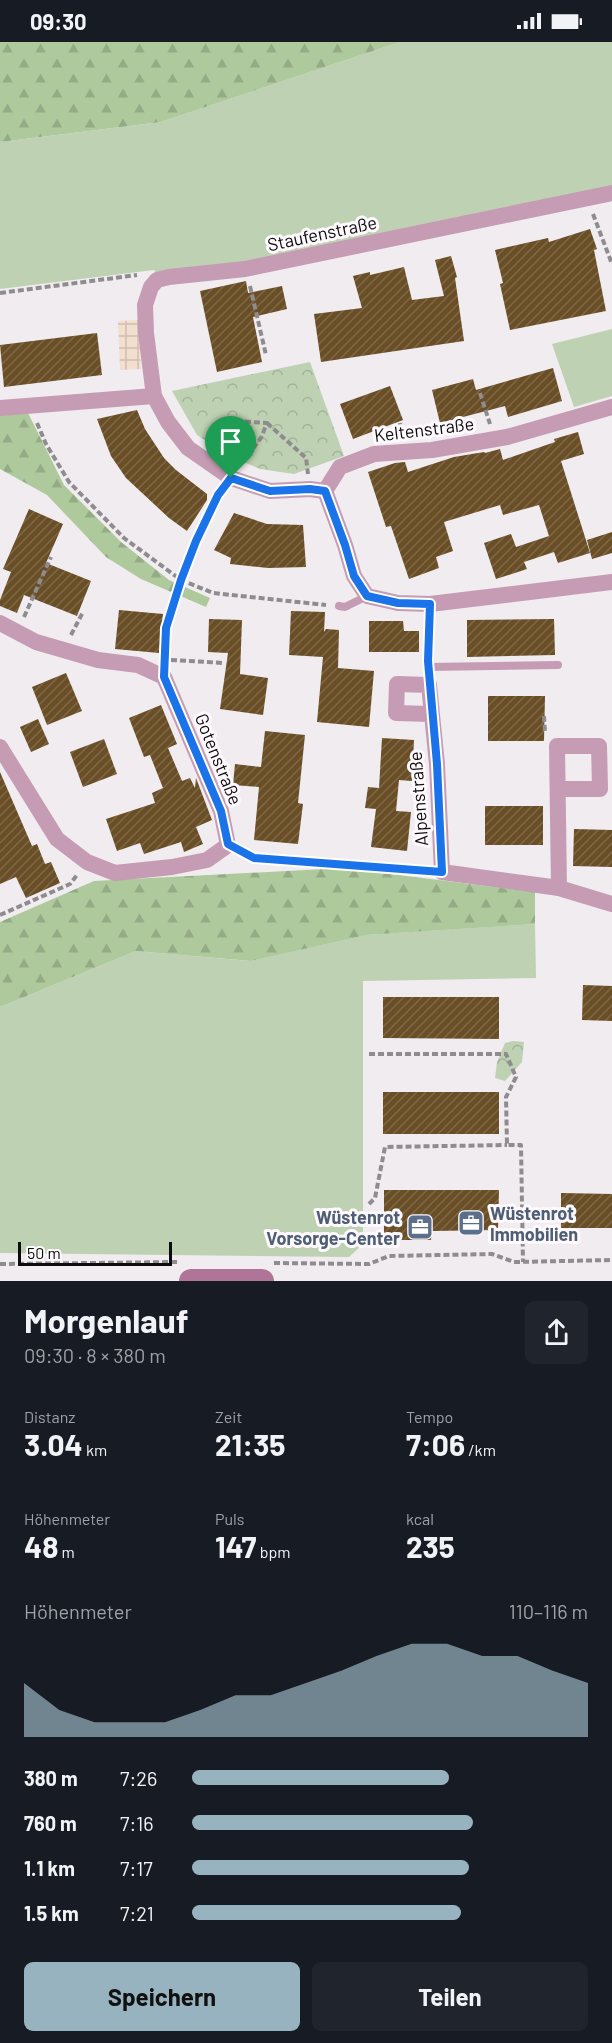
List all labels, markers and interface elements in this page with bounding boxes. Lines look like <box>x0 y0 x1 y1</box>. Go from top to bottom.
text: 09:30 <box>30 8 87 34</box>
street label: Staufenstraße <box>265 211 379 255</box>
street label: Keltenstraße <box>373 412 475 446</box>
pin <box>205 416 256 478</box>
icon: arrive <box>214 425 247 458</box>
street label: Gotenstraße <box>191 710 247 808</box>
street label: Alpenstraße <box>404 751 432 847</box>
place label: Wüstenrot Immobilien <box>490 1202 578 1245</box>
place label: Wüstenrot Vorsorge-Center <box>266 1206 400 1249</box>
office icon: Wüstenrot Immobilien <box>456 1208 486 1238</box>
office icon: Wüstenrot Vorsorge-Center <box>405 1212 435 1242</box>
scale bar <box>18 1239 172 1266</box>
text: 50 m <box>27 1243 61 1262</box>
text: Morgenlauf <box>24 1300 189 1340</box>
button: share <box>525 1301 588 1364</box>
text: 09:30 · 8 × 380 m <box>24 1343 166 1367</box>
text: Distanz <box>24 1407 75 1426</box>
text: Zeit <box>215 1407 242 1426</box>
text: Tempo <box>406 1407 453 1426</box>
text: 3.04 <box>24 1426 83 1462</box>
text: 21:35 <box>215 1426 286 1462</box>
text: 7:06 <box>406 1426 465 1462</box>
text: km <box>83 1440 107 1459</box>
text: /km <box>465 1440 496 1459</box>
text: Höhenmeter <box>24 1509 110 1528</box>
text: Puls <box>215 1509 244 1528</box>
text: kcal <box>406 1509 434 1528</box>
text: 48 <box>24 1528 58 1564</box>
text: 147 <box>215 1528 257 1564</box>
text: 235 <box>406 1528 455 1564</box>
text: m <box>58 1542 75 1561</box>
text: bpm <box>257 1542 291 1561</box>
text: Höhenmeter <box>24 1599 132 1623</box>
text: 110–116 m <box>509 1599 588 1623</box>
text: 380 m <box>24 1766 78 1790</box>
text: 7:26 <box>120 1766 157 1790</box>
text: 760 m <box>24 1811 77 1835</box>
text: 7:16 <box>120 1811 154 1835</box>
text: 1.1 km <box>24 1856 75 1880</box>
text: 7:17 <box>120 1856 153 1880</box>
text: 1.5 km <box>24 1901 79 1925</box>
text: 7:21 <box>120 1901 154 1925</box>
button: Speichern <box>24 1962 300 2031</box>
button: Teilen <box>312 1962 588 2031</box>

